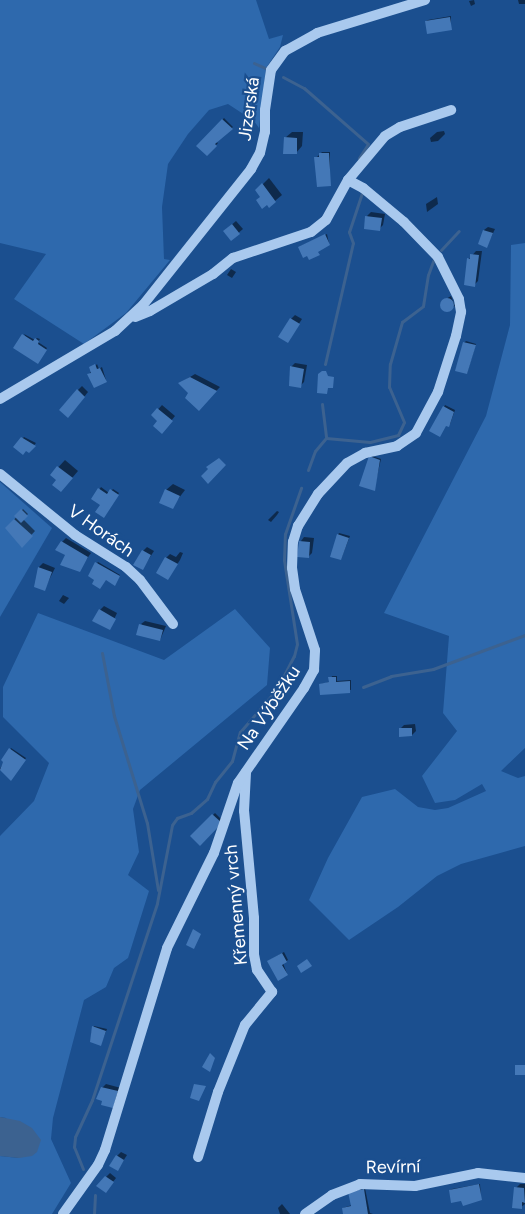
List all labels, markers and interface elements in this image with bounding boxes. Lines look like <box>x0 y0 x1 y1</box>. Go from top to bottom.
street label: Jizerská <box>234 76 264 142</box>
street label: V Horách <box>64 500 138 562</box>
street label: Na Výběžku <box>233 662 305 754</box>
street label: Křemenný vrch <box>220 844 252 966</box>
street label: Revírní <box>365 1156 421 1178</box>

